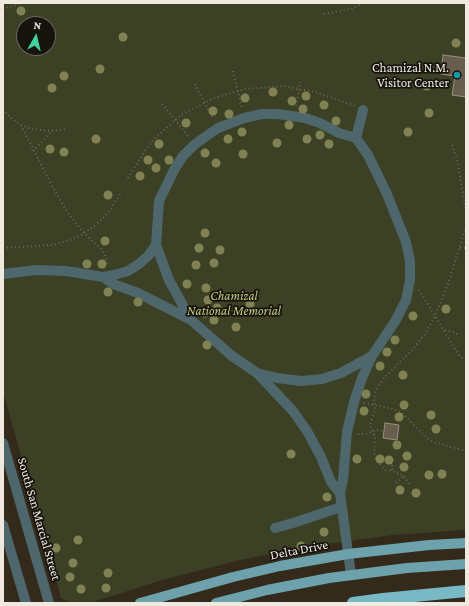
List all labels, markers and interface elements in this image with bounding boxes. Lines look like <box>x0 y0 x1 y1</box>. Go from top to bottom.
north arrow <box>16 16 56 56</box>
text: N <box>33 19 42 32</box>
place label: Chamizal N.M. Visitor Center <box>372 60 449 91</box>
marker: Chamizal N.M. Visitor Center <box>452 70 462 80</box>
park label: Chamizal National Memorial <box>187 288 281 319</box>
street label: South San Marcial Street <box>14 456 64 582</box>
street label: Delta Drive <box>269 537 329 563</box>

